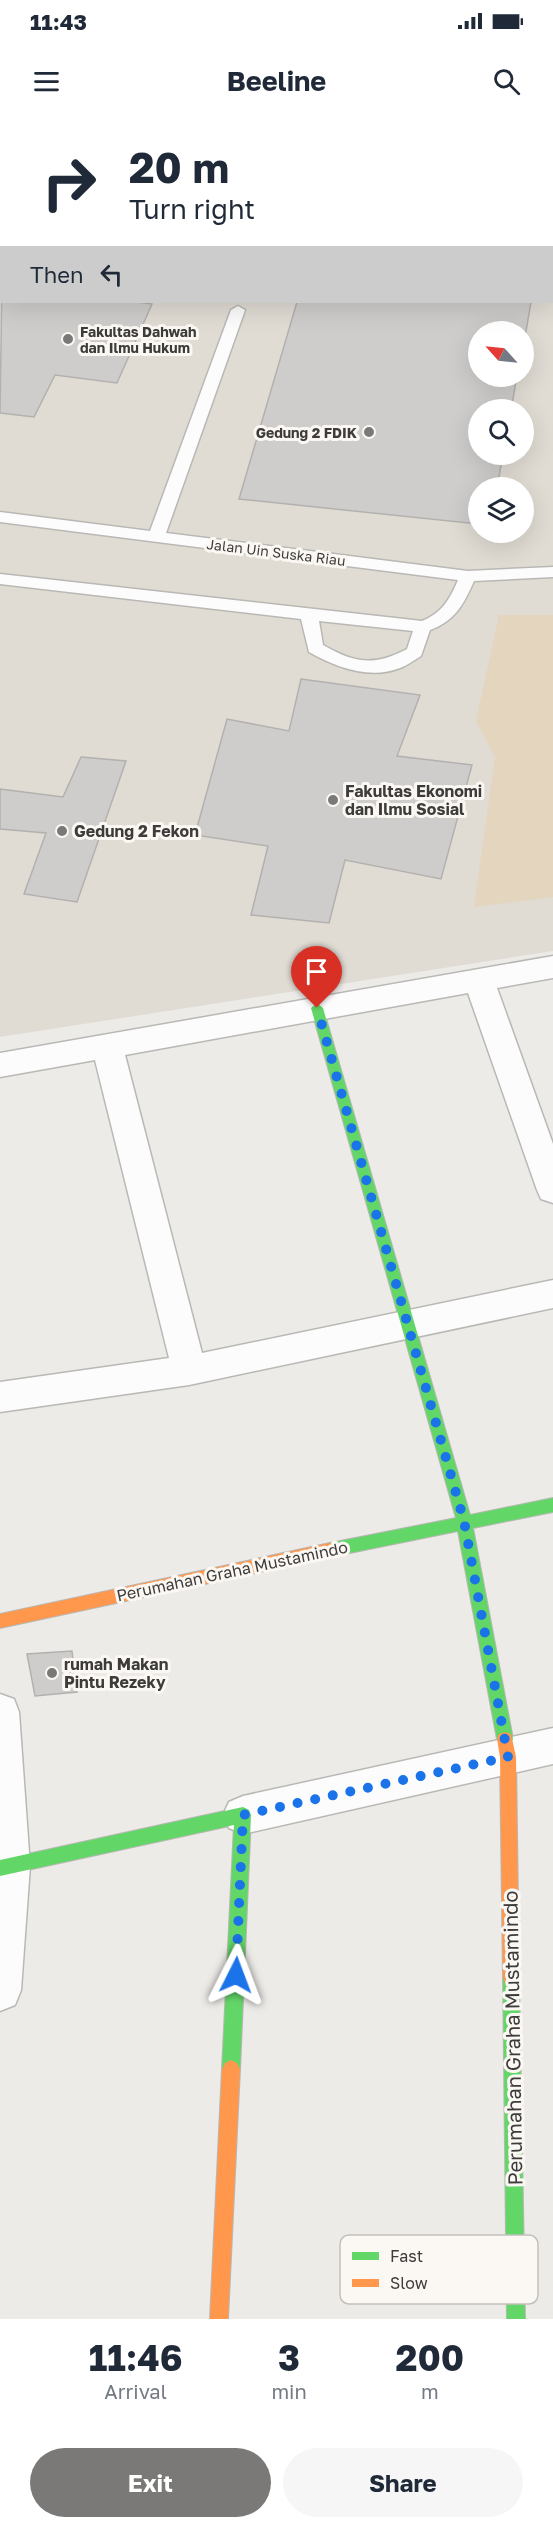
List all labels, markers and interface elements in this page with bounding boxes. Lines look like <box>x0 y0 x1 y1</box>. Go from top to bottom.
text: 11:43 <box>30 8 87 35</box>
icon: menu <box>30 65 63 98</box>
text: Beeline <box>227 65 326 97</box>
icon: search <box>490 65 523 98</box>
text: 20 m <box>129 142 229 192</box>
icon: right <box>30 144 108 222</box>
text: Turn right <box>129 193 255 225</box>
icon: left <box>95 258 128 291</box>
text: Then <box>30 261 83 288</box>
north arrow <box>468 321 534 387</box>
map controls <box>468 321 534 543</box>
place label: Fakultas Dahwah dan Ilmu Hukum <box>80 323 196 356</box>
marker: Fakultas Dahwah dan Ilmu Hukum <box>61 332 75 346</box>
button: search <box>468 399 534 465</box>
place label: Gedung 2 FDIK <box>256 424 357 441</box>
marker: Gedung 2 FDIK <box>362 425 376 439</box>
button: layers <box>468 477 534 543</box>
street label: Jalan Uin Suska Riau <box>206 535 346 569</box>
place label: Fakultas Ekonomi dan Ilmu Sosial <box>345 781 482 819</box>
marker: Fakultas Ekonomi dan Ilmu Sosial <box>326 793 340 807</box>
place label: Gedung 2 Fekon <box>74 821 199 841</box>
marker: Gedung 2 Fekon <box>55 824 69 838</box>
pin <box>291 946 342 1008</box>
icon: arrive <box>300 955 333 988</box>
street label: Perumahan Graha Mustamindo <box>115 1537 349 1605</box>
place label: rumah Makan Pintu Rezeky <box>64 1654 168 1692</box>
marker: rumah Makan Pintu Rezeky <box>45 1666 59 1680</box>
street label: Perumahan Graha Mustamindo <box>497 1890 527 2186</box>
position arrow <box>204 1943 268 2007</box>
legend <box>340 2235 538 2304</box>
text: Fast <box>390 2246 423 2266</box>
text: Slow <box>390 2273 428 2293</box>
text: 11:46 <box>89 2336 183 2379</box>
text: 3 <box>278 2336 300 2379</box>
text: 200 <box>396 2336 464 2379</box>
text: Arrival <box>104 2379 167 2403</box>
text: min <box>271 2379 307 2403</box>
text: m <box>421 2379 439 2403</box>
button: Exit <box>30 2448 271 2517</box>
button: Share <box>283 2448 523 2517</box>

